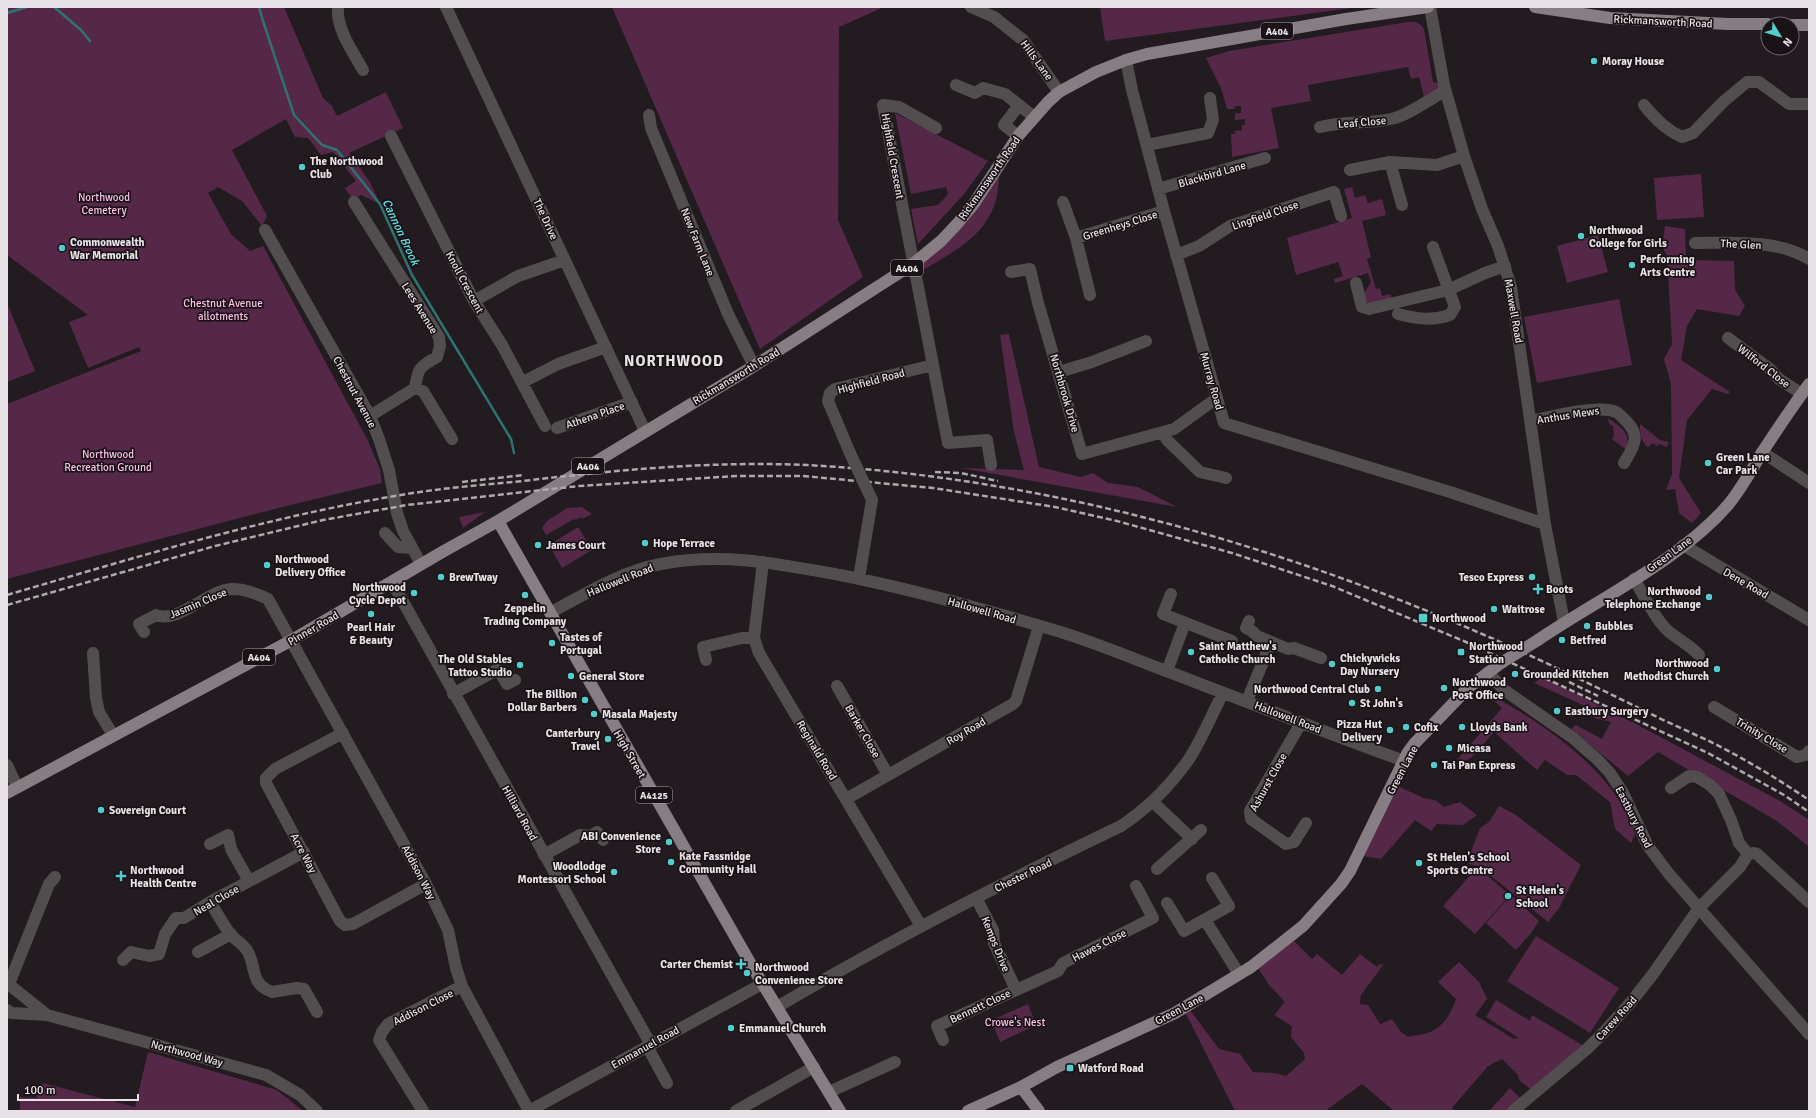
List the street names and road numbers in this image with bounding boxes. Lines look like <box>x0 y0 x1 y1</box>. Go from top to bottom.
street label: Rickmansworth Road <box>1613 12 1713 31</box>
road number: A404 <box>1261 23 1293 39</box>
street label: Hills Lane <box>1018 38 1056 83</box>
street label: Highfield Crescent <box>879 112 906 200</box>
street label: Leaf Close <box>1337 114 1387 131</box>
street label: Rickmansworth Road <box>956 134 1023 223</box>
street label: Blackbird Lane <box>1177 159 1247 190</box>
street label: The Drive <box>530 197 561 242</box>
street label: Lingfield Close <box>1230 198 1300 233</box>
street label: New Farm Lane <box>678 206 717 278</box>
street label: Greenheys Close <box>1081 208 1159 243</box>
street label: The Glen <box>1720 237 1762 252</box>
street label: Knoll Crescent <box>443 249 486 316</box>
road number: A404 <box>891 260 923 276</box>
street label: Maxwell Road <box>1501 278 1526 344</box>
street label: Lees Avenue <box>399 280 440 336</box>
street label: Wilford Close <box>1735 342 1792 391</box>
street label: Rickmansworth Road <box>690 345 782 408</box>
street label: Murray Road <box>1197 351 1226 412</box>
street label: Northbrook Drive <box>1047 352 1082 434</box>
street label: Chestnut Avenue <box>330 354 379 430</box>
street label: Highfield Road <box>836 366 906 397</box>
street label: Athena Place <box>564 399 626 432</box>
street label: Anthus Mews <box>1536 404 1600 427</box>
road number: A404 <box>572 458 604 474</box>
street label: Green Lane <box>1644 534 1695 575</box>
street label: Hallowell Road <box>585 561 655 600</box>
street label: Dene Road <box>1721 565 1771 602</box>
street label: Jasmin Close <box>168 586 229 621</box>
street label: Hallowell Road <box>946 595 1018 626</box>
street label: Pinner Road <box>285 609 341 648</box>
road number: A404 <box>243 649 275 665</box>
street label: Hallowell Road <box>1253 699 1323 736</box>
street label: Barker Close <box>842 702 883 760</box>
street label: Roy Road <box>944 715 988 748</box>
street label: Trinity Close <box>1733 715 1790 756</box>
street label: Reginald Road <box>794 718 840 783</box>
street label: High Street <box>611 728 649 781</box>
street label: Green Lane <box>1384 744 1421 797</box>
street label: Ashurst Close <box>1247 751 1290 814</box>
street label: Hilliard Road <box>499 783 540 843</box>
street label: Eastbury Road <box>1612 784 1655 850</box>
road number: A4125 <box>636 787 672 803</box>
street label: Acre Way <box>288 831 320 876</box>
street label: Addison Way <box>399 843 439 902</box>
street label: Chester Road <box>992 856 1054 895</box>
street label: Neal Close <box>191 882 241 919</box>
street label: Kemps Drive <box>979 915 1012 974</box>
street label: Hawes Close <box>1070 926 1129 965</box>
street label: Addison Close <box>391 987 456 1028</box>
street label: Bennett Close <box>948 987 1013 1026</box>
street label: Green Lane <box>1153 991 1206 1028</box>
street label: Carew Road <box>1593 993 1640 1043</box>
street label: Emmanuel Road <box>609 1023 682 1072</box>
street label: Northwood Way <box>149 1038 225 1070</box>

